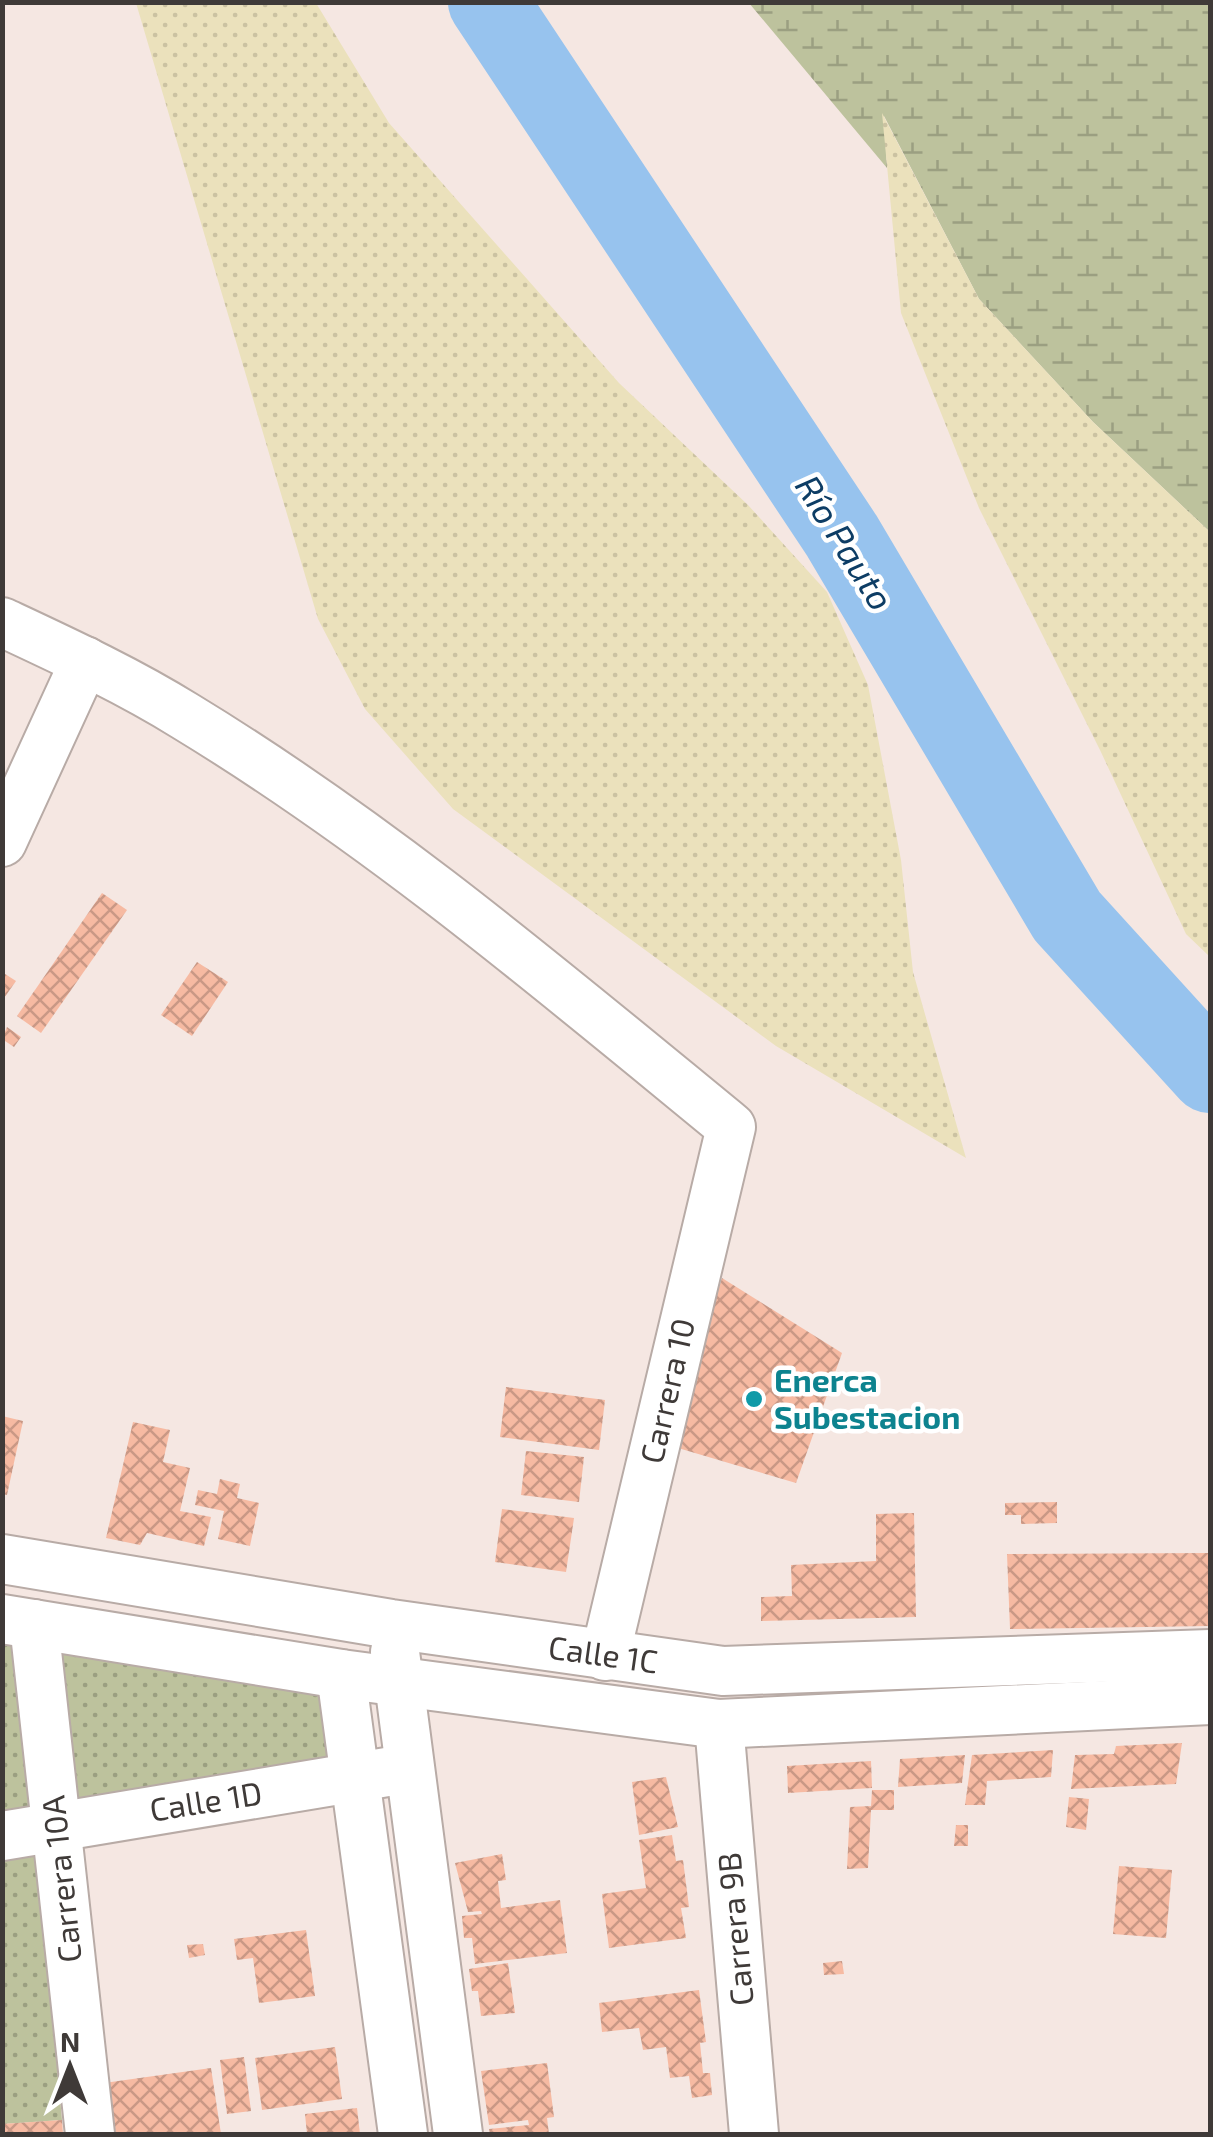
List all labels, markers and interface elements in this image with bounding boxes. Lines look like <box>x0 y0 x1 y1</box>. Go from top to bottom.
water label: Río Pauto <box>788 467 904 617</box>
street label: Carrera 10 <box>631 1314 701 1467</box>
place label: Enerca Subestacion <box>774 1360 960 1435</box>
marker: Enerca Subestacion <box>743 1388 765 1410</box>
street label: Calle 1C <box>546 1627 660 1679</box>
street label: Calle 1D <box>147 1772 265 1828</box>
street label: Carrera 10A <box>32 1794 88 1965</box>
street label: Carrera 9B <box>708 1851 760 2007</box>
north arrow <box>20 2017 120 2117</box>
text: N <box>60 2024 80 2058</box>

